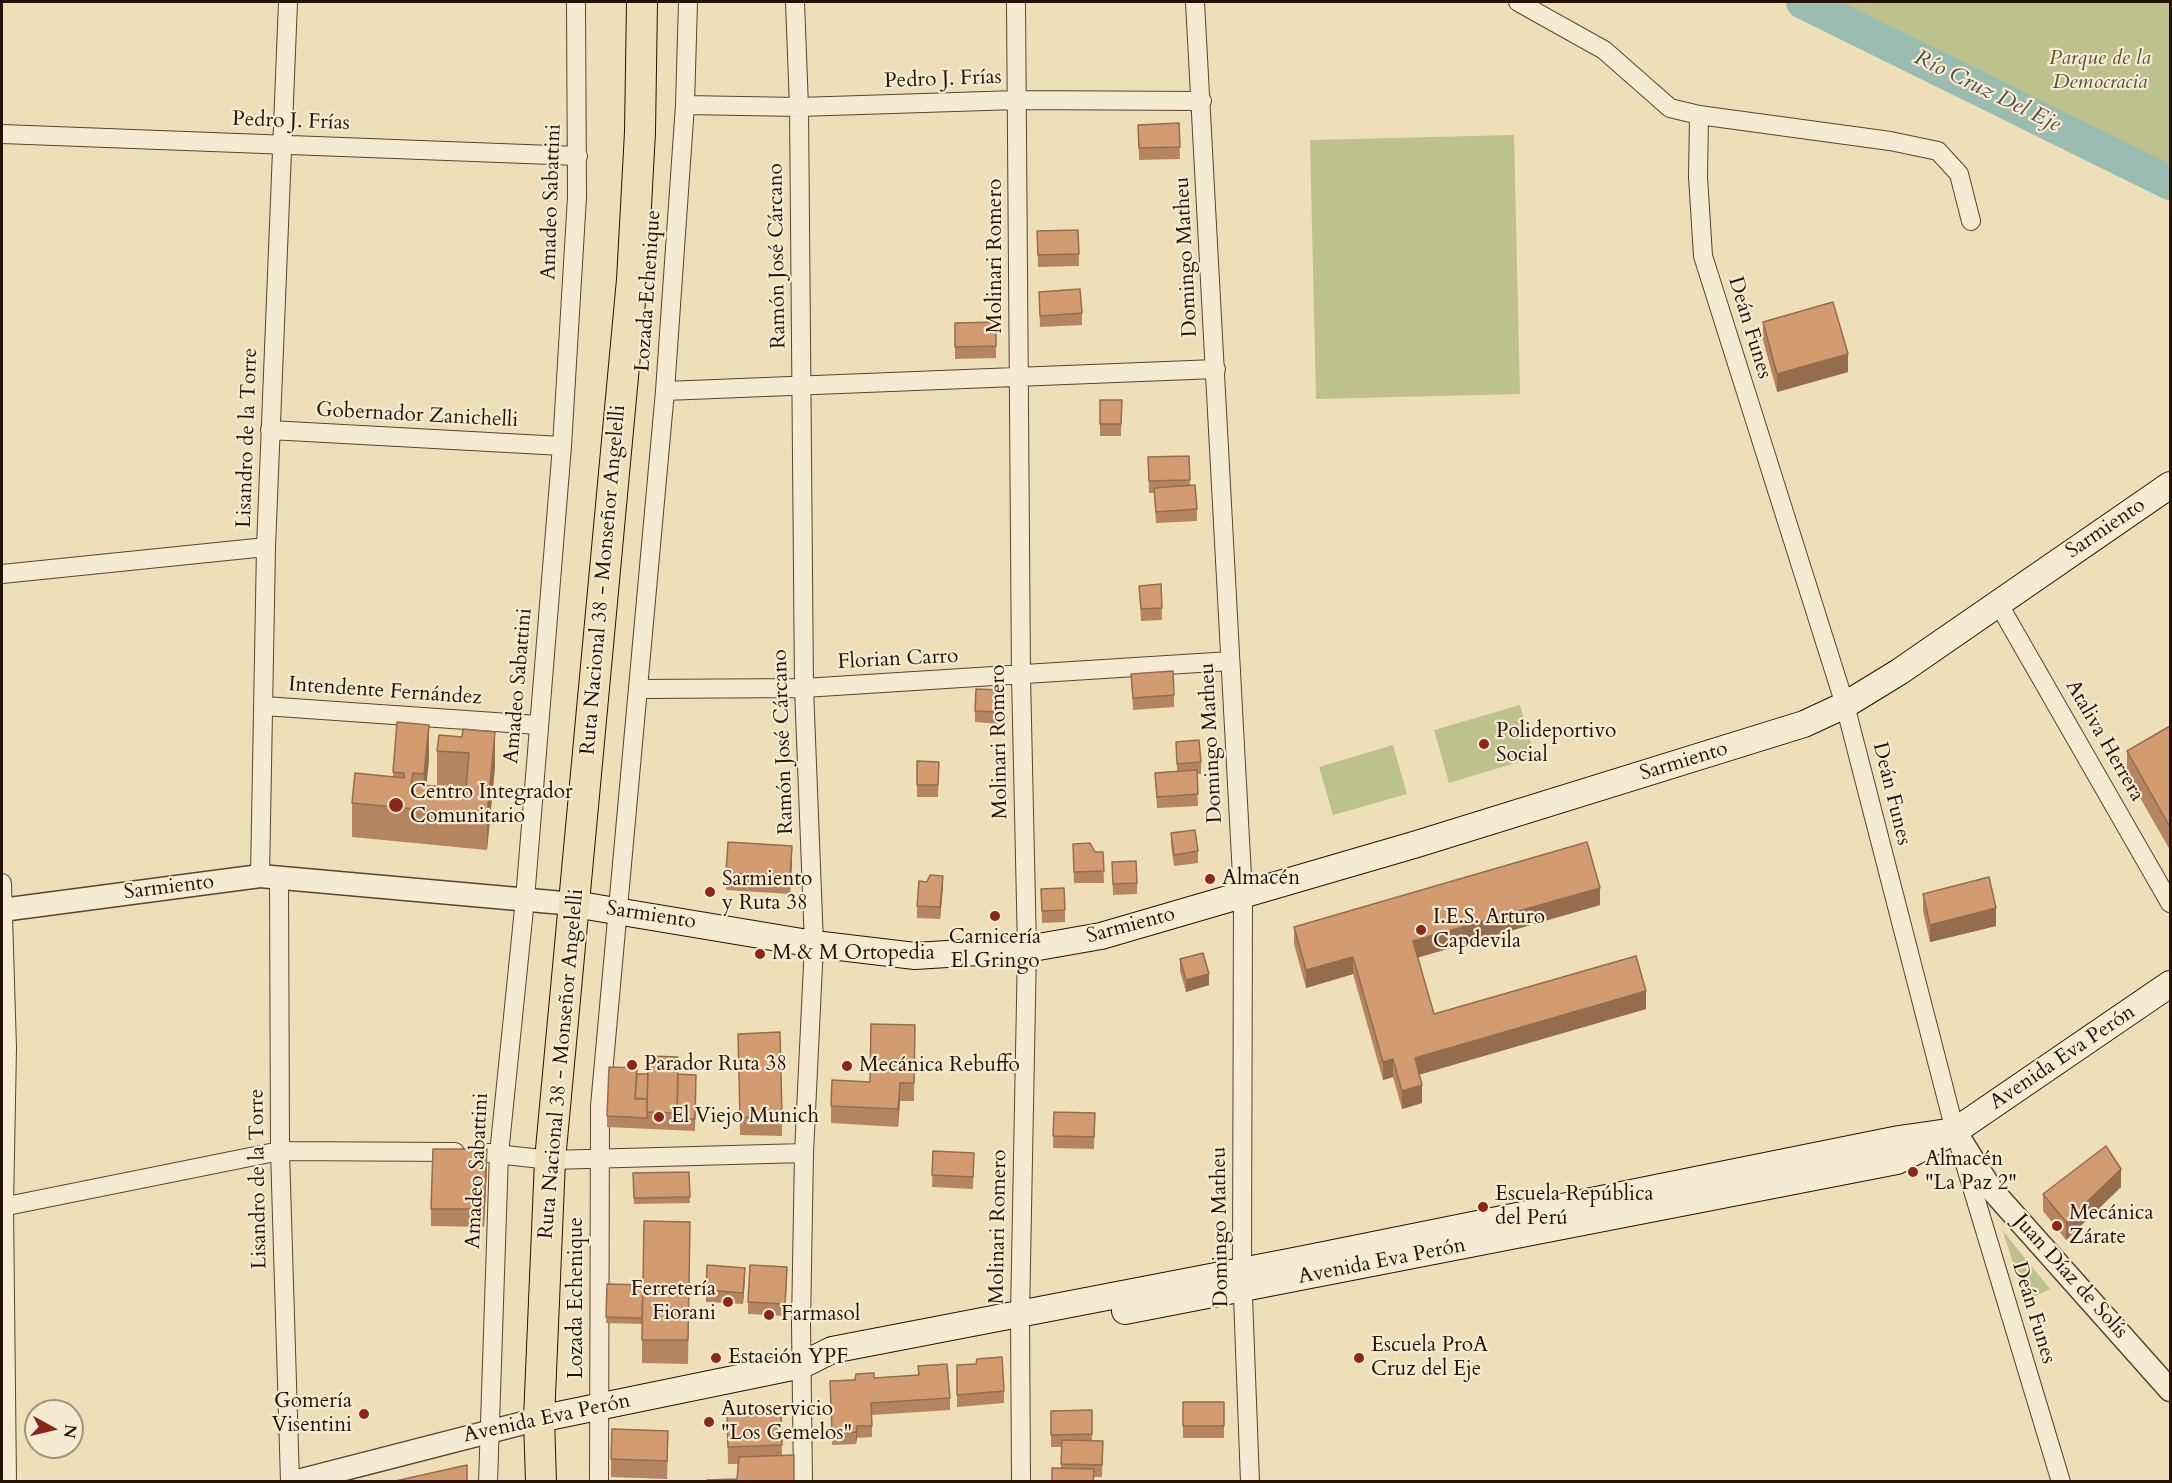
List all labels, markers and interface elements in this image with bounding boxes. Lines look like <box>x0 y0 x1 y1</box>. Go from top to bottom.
water label: Río Cruz Del Eje <box>1910 45 2064 139</box>
park label: Parque de la Democracia <box>2049 46 2151 96</box>
street label: Pedro J. Frías <box>884 65 1002 95</box>
street label: Pedro J. Frías <box>232 107 350 137</box>
street label: Amadeo Sabattini <box>537 123 567 281</box>
street label: Ramón José Cárcano <box>764 163 792 349</box>
street label: Domingo Matheu <box>1170 176 1204 338</box>
street label: Molinari Romero <box>983 179 1009 333</box>
street label: Lozada Echenique <box>631 209 667 373</box>
street label: Deán Funes <box>1722 274 1776 382</box>
street label: Lisandro de la Torre <box>232 347 264 529</box>
street label: Gobernador Zanichelli <box>315 398 519 434</box>
street label: Ruta Nacional 38 - Monseñor Angelelli <box>576 404 632 756</box>
street label: Sarmiento <box>2061 493 2151 565</box>
street label: Amadeo Sabattini <box>500 607 538 765</box>
street label: Florian Carro <box>837 644 959 676</box>
street label: Ramón José Cárcano <box>768 649 800 835</box>
street label: Domingo Matheu <box>1195 662 1229 824</box>
street label: Molinari Romero <box>986 664 1014 820</box>
street label: Intendente Fernández <box>287 673 483 711</box>
street label: Ataliva Herrera <box>2059 676 2149 806</box>
place label: Polideportivo Social <box>1496 719 1616 769</box>
marker: Polideportivo Social <box>1477 737 1491 751</box>
street label: Sarmiento <box>1637 737 1731 787</box>
street label: Deán Funes <box>1866 740 1916 848</box>
place label: Centro Integrador Comunitario <box>410 780 573 830</box>
marker: Centro Integrador Comunitario <box>387 796 405 814</box>
place label: Almacén <box>1222 866 1300 892</box>
place label: Sarmiento y Ruta 38 <box>722 867 812 917</box>
street label: Sarmiento <box>123 870 215 906</box>
marker: Almacén <box>1203 872 1217 886</box>
marker: Sarmiento y Ruta 38 <box>703 885 717 899</box>
street label: Ruta Nacional 38 - Monseñor Angelelli <box>534 888 590 1240</box>
street label: Sarmiento <box>604 896 698 936</box>
street label: Sarmiento <box>1084 902 1178 950</box>
place label: I.E.S. Arturo Capdevila <box>1433 905 1545 955</box>
marker: Carnicería El Gringo <box>988 909 1002 923</box>
marker: I.E.S. Arturo Capdevila <box>1414 923 1428 937</box>
place label: Carnicería El Gringo <box>949 925 1041 975</box>
place label: M & M Ortopedia <box>772 941 935 967</box>
marker: M & M Ortopedia <box>753 947 767 961</box>
street label: Avenida Eva Perón <box>1985 1000 2141 1116</box>
place label: Parador Ruta 38 <box>644 1052 787 1078</box>
place label: Mecánica Rebuffo <box>859 1053 1020 1079</box>
marker: Parador Ruta 38 <box>625 1058 639 1072</box>
marker: Mecánica Rebuffo <box>840 1059 854 1073</box>
street label: Lisandro de la Torre <box>245 1089 273 1269</box>
street label: Amadeo Sabattini <box>461 1092 495 1250</box>
place label: El Viejo Munich <box>671 1104 819 1130</box>
marker: El Viejo Munich <box>652 1110 666 1124</box>
street label: Domingo Matheu <box>1207 1146 1235 1308</box>
place label: Almacén "La Paz 2" <box>1925 1147 2017 1197</box>
street label: Molinari Romero <box>985 1149 1013 1305</box>
marker: Almacén "La Paz 2" <box>1906 1165 1920 1179</box>
place label: Escuela República del Perú <box>1495 1182 1654 1232</box>
marker: Escuela República del Perú <box>1476 1200 1490 1214</box>
place label: Mecánica Zárate <box>2069 1201 2153 1251</box>
street label: Juan Díaz de Solís <box>2007 1210 2133 1344</box>
street label: Lozada Echenique <box>564 1217 590 1379</box>
marker: Mecánica Zárate <box>2050 1219 2064 1233</box>
street label: Avenida Eva Perón <box>1296 1233 1468 1291</box>
street label: Deán Funes <box>2006 1259 2060 1367</box>
place label: Ferretería Fiorani <box>631 1277 716 1327</box>
marker: Ferretería Fiorani <box>721 1295 735 1309</box>
place label: Farmasol <box>781 1302 860 1328</box>
marker: Farmasol <box>762 1308 776 1322</box>
place label: Escuela ProA Cruz del Eje <box>1371 1333 1488 1383</box>
place label: Estación YPF <box>728 1345 848 1371</box>
marker: Estación YPF <box>709 1351 723 1365</box>
marker: Escuela ProA Cruz del Eje <box>1352 1351 1366 1365</box>
place label: Gomería Visentini <box>272 1389 352 1439</box>
street label: Avenida Eva Perón <box>461 1389 633 1449</box>
place label: Autoservicio "Los Gemelos" <box>721 1397 852 1447</box>
north arrow <box>24 1399 84 1459</box>
marker: Gomería Visentini <box>357 1407 371 1421</box>
marker: Autoservicio "Los Gemelos" <box>702 1415 716 1429</box>
text: N <box>58 1423 82 1440</box>

